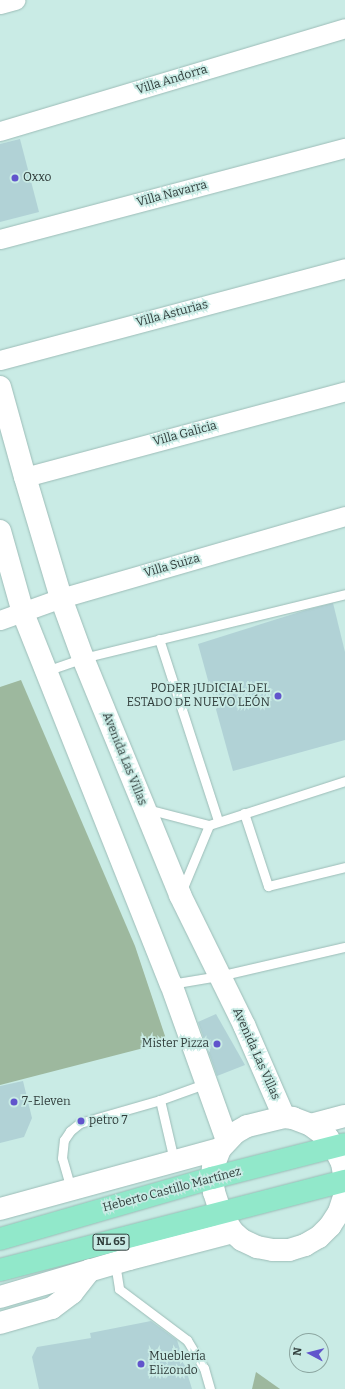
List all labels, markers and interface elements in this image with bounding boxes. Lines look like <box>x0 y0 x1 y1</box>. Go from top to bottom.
street label: Villa Andorra <box>135 62 209 98</box>
place label: Oxxo <box>23 171 51 185</box>
marker: Oxxo <box>10 173 20 183</box>
street label: Villa Navarra <box>135 178 209 210</box>
street label: Villa Asturias <box>135 298 209 330</box>
street label: Villa Galicia <box>152 419 218 449</box>
street label: Villa Suiza <box>142 551 202 581</box>
place label: PODER JUDICIAL DEL ESTADO DE NUEVO LEÓN <box>126 682 270 710</box>
marker: PODER JUDICIAL DEL ESTADO DE NUEVO LEÓN <box>273 691 283 701</box>
street label: Avenida Las Villas <box>99 710 149 808</box>
street label: Avenida Las Villas <box>229 1006 283 1102</box>
place label: Mister Pizza <box>142 1037 209 1051</box>
marker: Mister Pizza <box>212 1039 222 1049</box>
place label: 7-Eleven <box>22 1095 71 1109</box>
marker: 7-Eleven <box>9 1097 19 1107</box>
place label: petro 7 <box>89 1114 127 1128</box>
marker: petro 7 <box>76 1116 86 1126</box>
street label: Heberto Castillo Martínez <box>101 1165 243 1215</box>
road number: NL 65 <box>92 1233 130 1251</box>
north arrow <box>289 1333 329 1373</box>
text: N <box>291 1347 305 1357</box>
place label: Mueblería Elizondo <box>149 1350 206 1378</box>
marker: Mueblería Elizondo <box>136 1359 146 1369</box>

